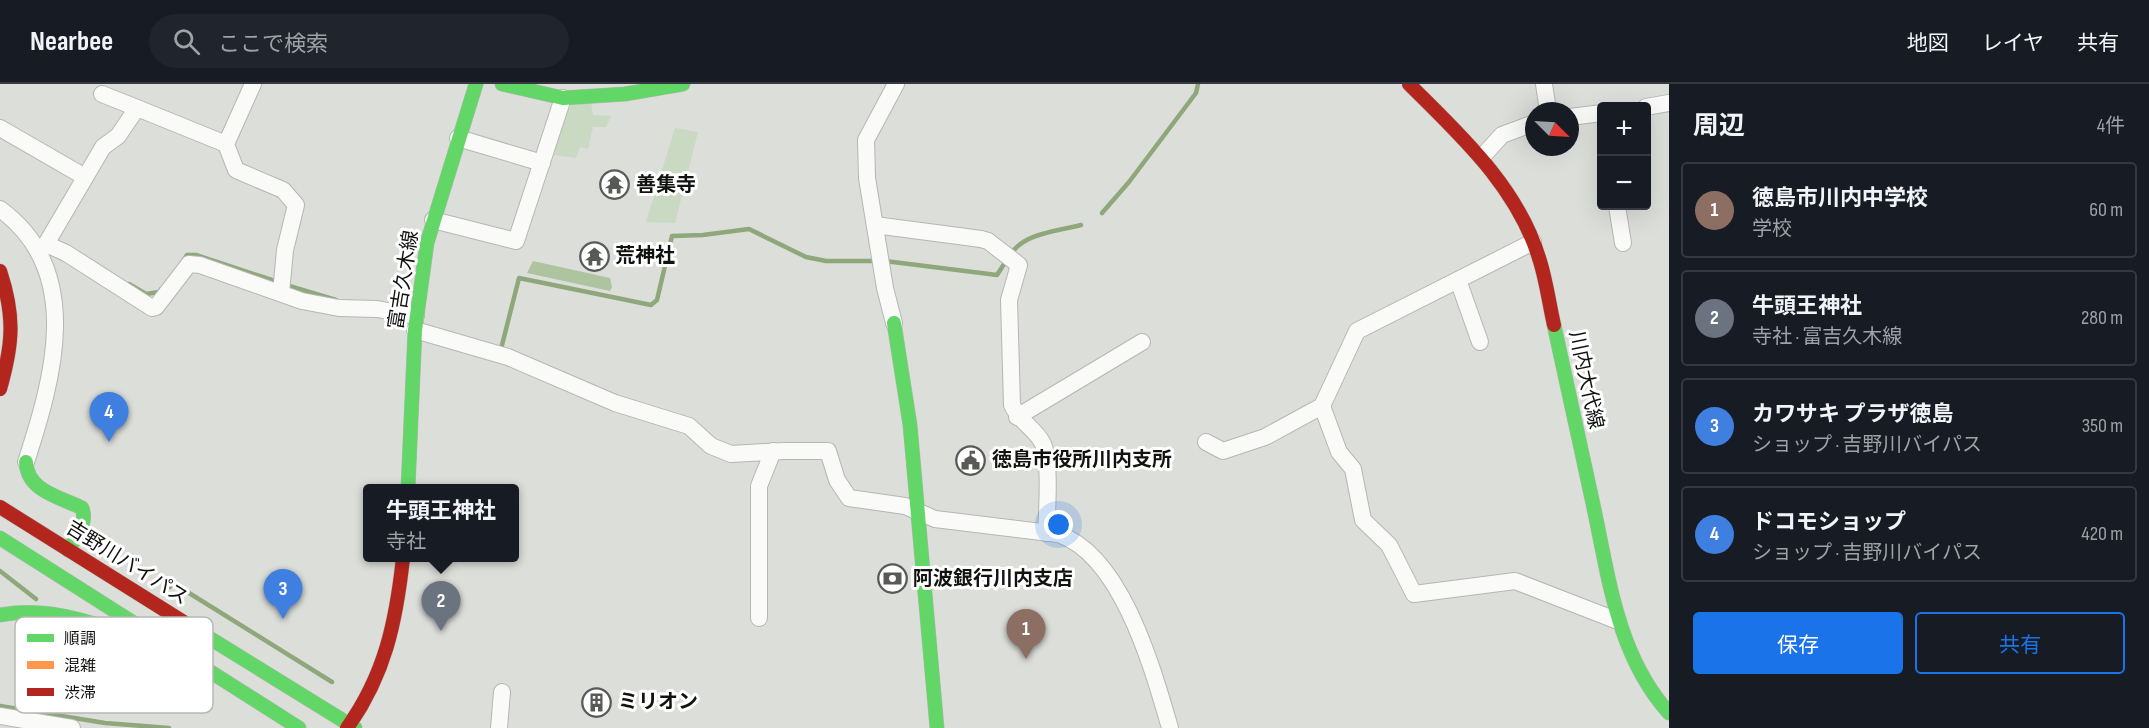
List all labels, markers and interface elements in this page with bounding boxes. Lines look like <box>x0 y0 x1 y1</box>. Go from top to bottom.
search box <box>149 14 569 68</box>
text: Nearbee <box>30 25 113 58</box>
icon: search <box>170 25 203 58</box>
text: ここで検索 <box>218 31 328 58</box>
text: 地図 <box>1907 31 1949 56</box>
text: レイヤ <box>1982 31 2044 56</box>
text: 共有 <box>2077 31 2119 56</box>
north arrow <box>1525 102 1579 156</box>
map controls <box>1597 102 1651 210</box>
button: + <box>1597 102 1651 156</box>
text: 周辺 <box>1693 111 1745 142</box>
text: 4件 <box>2097 114 2125 138</box>
button: − <box>1597 156 1651 210</box>
temple icon: 善集寺 <box>599 169 631 201</box>
place label: 善集寺 <box>636 173 696 197</box>
text: 徳島市川内中学校 <box>1752 185 1928 212</box>
text: 1 <box>1711 198 1718 222</box>
text: 60 m <box>2089 198 2123 222</box>
text: 学校 <box>1752 217 1792 241</box>
street label: 富吉久木線 <box>384 229 424 331</box>
temple icon: 荒神社 <box>578 240 610 272</box>
place label: 荒神社 <box>615 244 675 268</box>
text: 牛頭王神社 <box>1752 293 1862 320</box>
text: 2 <box>1710 306 1719 330</box>
text: 280 m <box>2081 306 2123 330</box>
text: 寺社 · 富吉久木線 <box>1752 325 1902 349</box>
street label: 川内大代線 <box>1564 329 1608 431</box>
pin: 4 <box>90 392 128 442</box>
text: カワサキ プラザ徳島 <box>1752 401 1953 428</box>
text: 3 <box>1710 414 1719 438</box>
text: 350 m <box>2082 414 2123 438</box>
text: ショップ · 吉野川バイパス <box>1752 433 1982 457</box>
public building icon: 徳島市役所川内支所 <box>955 444 987 476</box>
place label: 徳島市役所川内支所 <box>992 448 1172 472</box>
popup <box>363 484 519 562</box>
text: 牛頭王神社 <box>386 498 496 525</box>
text: ドコモショップ <box>1752 509 1906 536</box>
your location <box>1044 510 1073 539</box>
street label: 吉野川バイパス <box>61 516 193 610</box>
text: 4 <box>1710 522 1719 546</box>
text: 420 m <box>2081 522 2123 546</box>
text: 寺社 <box>386 530 426 554</box>
text: ショップ · 吉野川バイパス <box>1752 541 1982 565</box>
bank icon: 阿波銀行川内支店 <box>876 563 908 595</box>
place label: 阿波銀行川内支店 <box>913 567 1073 591</box>
pin: 3 <box>264 570 302 619</box>
pin: 2 <box>422 582 460 631</box>
pin: 1 <box>1006 610 1046 659</box>
button: 保存 <box>1693 612 1903 674</box>
button: 共有 <box>1915 612 2125 674</box>
legend <box>15 617 213 713</box>
text: 順調 <box>64 630 96 649</box>
text: 混雑 <box>64 657 96 676</box>
text: 渋滞 <box>64 684 96 703</box>
building icon: ミリオン <box>581 686 613 718</box>
place label: ミリオン <box>618 690 698 714</box>

